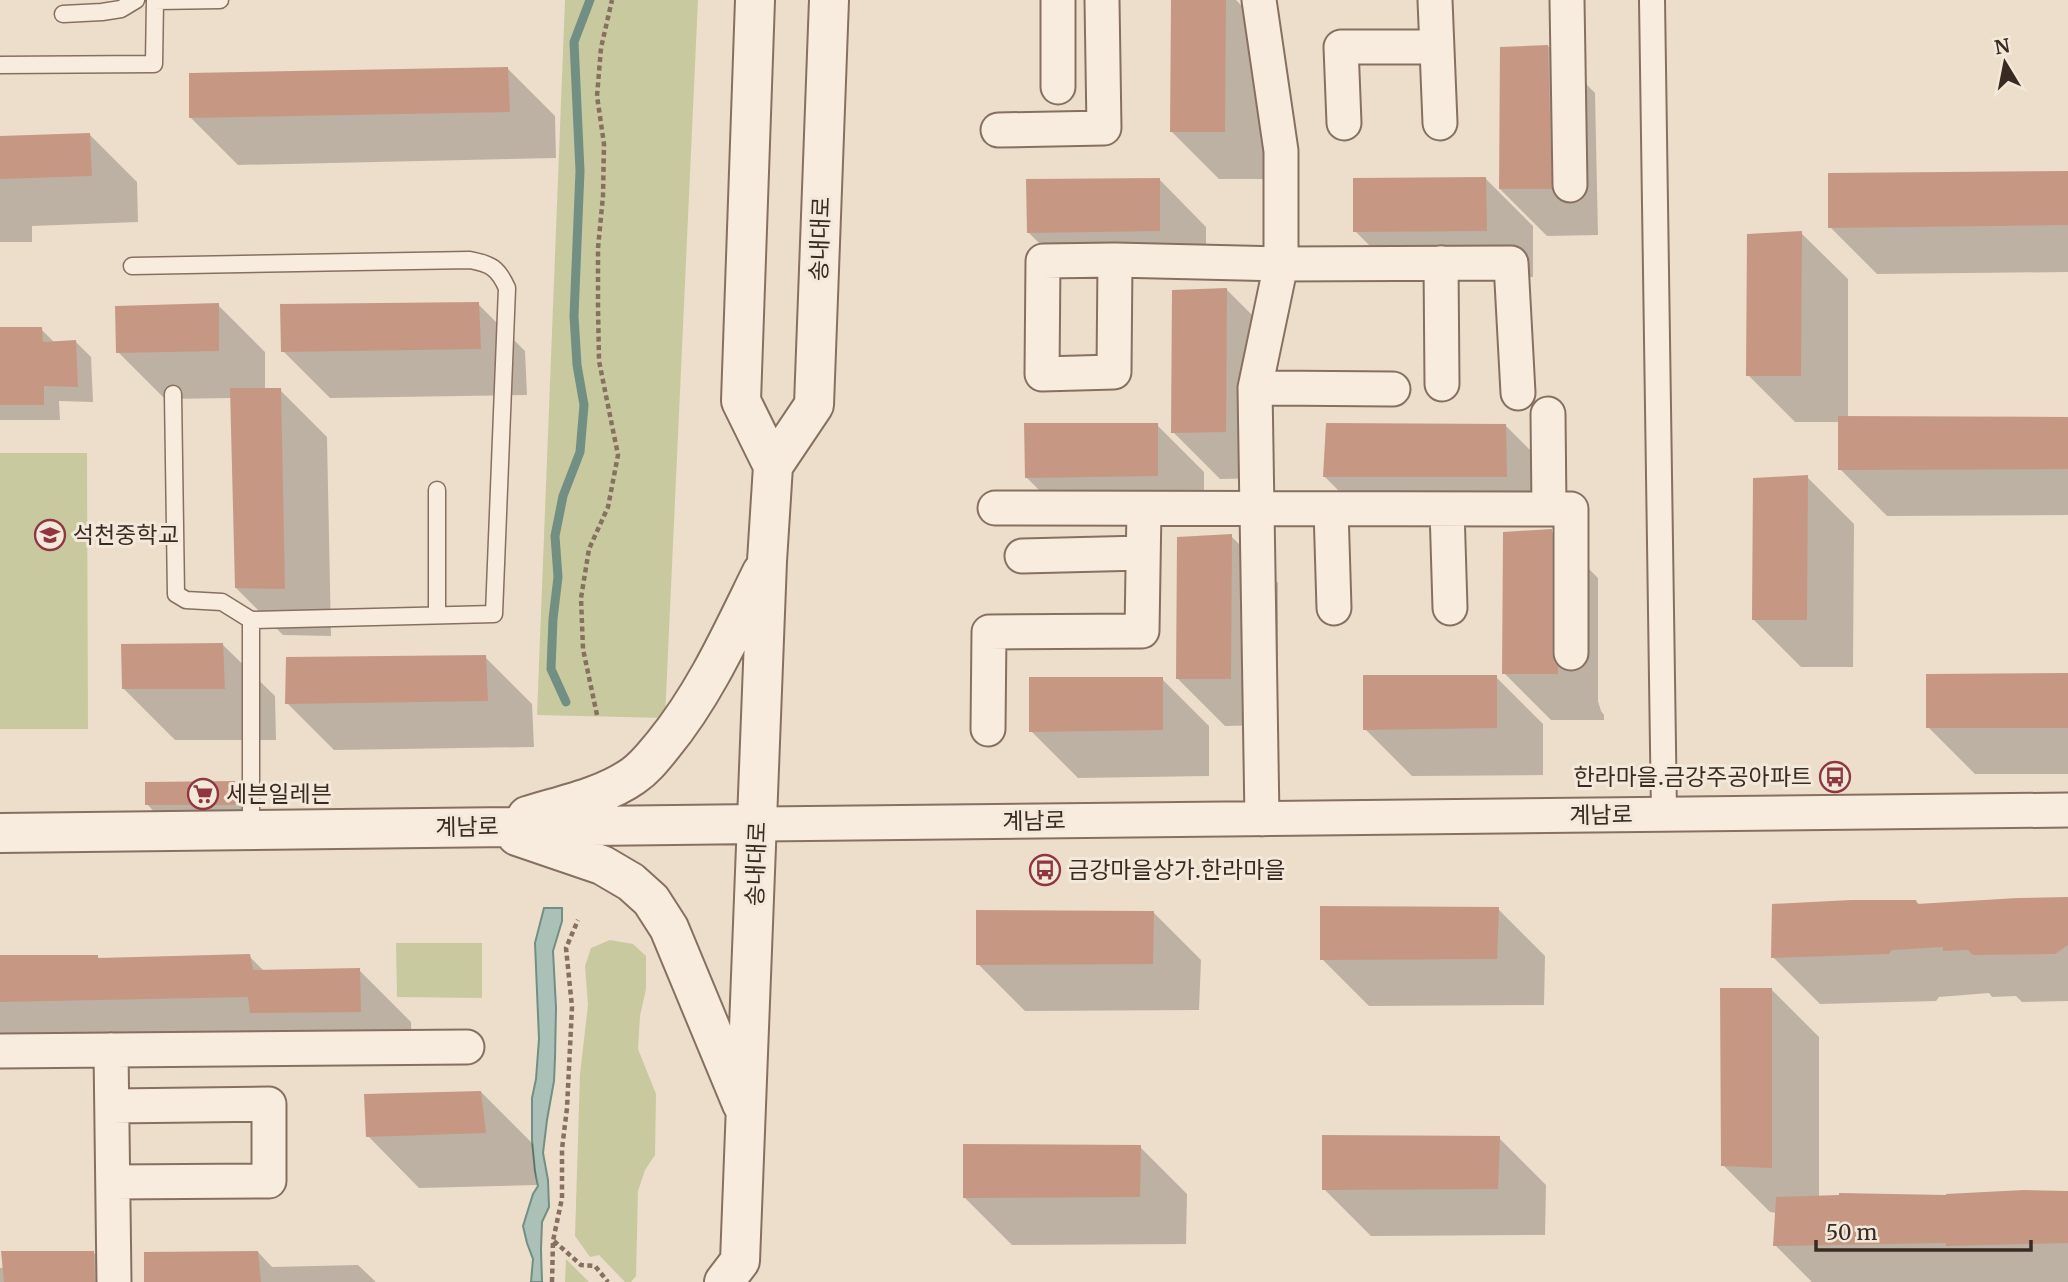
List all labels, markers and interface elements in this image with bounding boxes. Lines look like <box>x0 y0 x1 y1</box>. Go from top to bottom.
north arrow <box>1970 28 2040 98</box>
text: N <box>1993 33 2012 59</box>
street label: 송내대로 <box>804 196 835 282</box>
school or university icon: 석천중학교 <box>33 518 67 552</box>
place label: 석천중학교 <box>73 520 179 549</box>
bus stop icon: 한라마을.금강주공아파트 <box>1818 760 1852 794</box>
place label: 한라마을.금강주공아파트 <box>1573 762 1812 791</box>
supermarket icon: 세븐일레븐 <box>186 777 220 811</box>
place label: 세븐일레븐 <box>226 779 332 808</box>
street label: 계남로 <box>1569 799 1633 830</box>
street label: 계남로 <box>1002 805 1066 836</box>
street label: 계남로 <box>435 811 499 842</box>
street label: 송내대로 <box>740 821 771 907</box>
bus stop icon: 금강마을상가.한라마을 <box>1028 853 1062 887</box>
place label: 금강마을상가.한라마을 <box>1068 855 1285 884</box>
scale bar <box>1816 1208 2031 1252</box>
text: 50 m <box>1826 1219 1877 1246</box>

